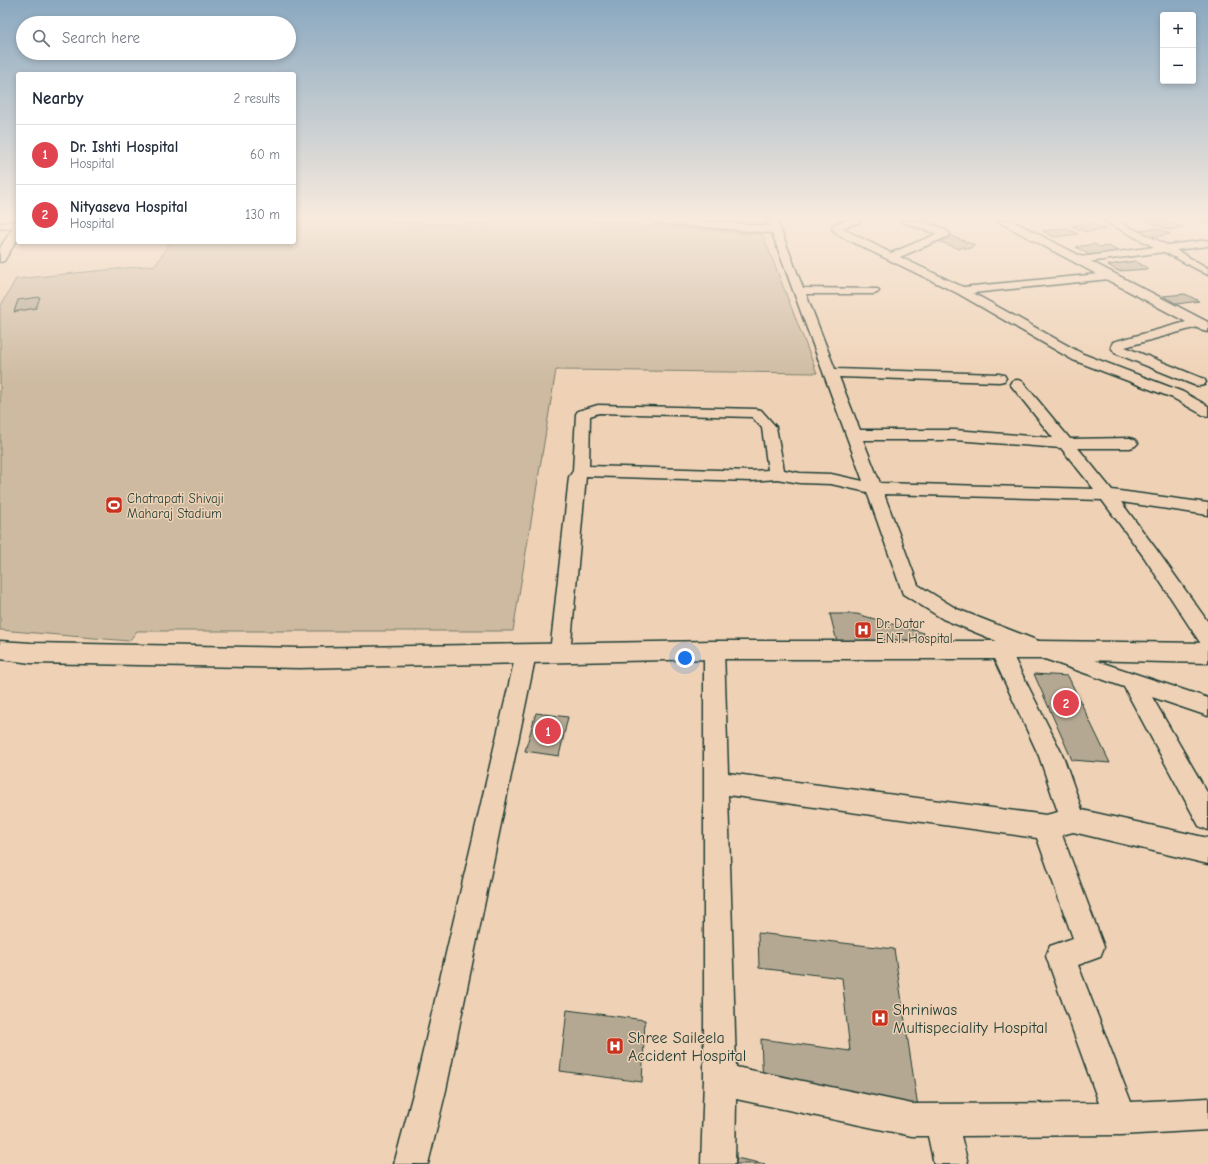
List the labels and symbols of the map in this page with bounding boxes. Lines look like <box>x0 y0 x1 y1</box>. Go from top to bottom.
place label: Chatrapati Shivaji Maharaj Stadium <box>127 491 224 521</box>
sports icon: Chatrapati Shivaji Maharaj Stadium <box>104 495 124 515</box>
place label: Dr. Datar E.N.T. Hospital <box>876 616 953 646</box>
hospital icon: Dr. Datar E.N.T. Hospital <box>853 620 873 640</box>
your location <box>675 648 695 668</box>
pin: 2 <box>1053 688 1079 718</box>
pin: 1 <box>535 716 561 746</box>
place label: Shriniwas Multispeciality Hospital <box>893 1001 1048 1037</box>
hospital icon: Shriniwas Multispeciality Hospital <box>870 1008 890 1028</box>
place label: Shree Saileela Accident Hospital <box>628 1029 746 1065</box>
hospital icon: Shree Saileela Accident Hospital <box>605 1036 625 1056</box>

